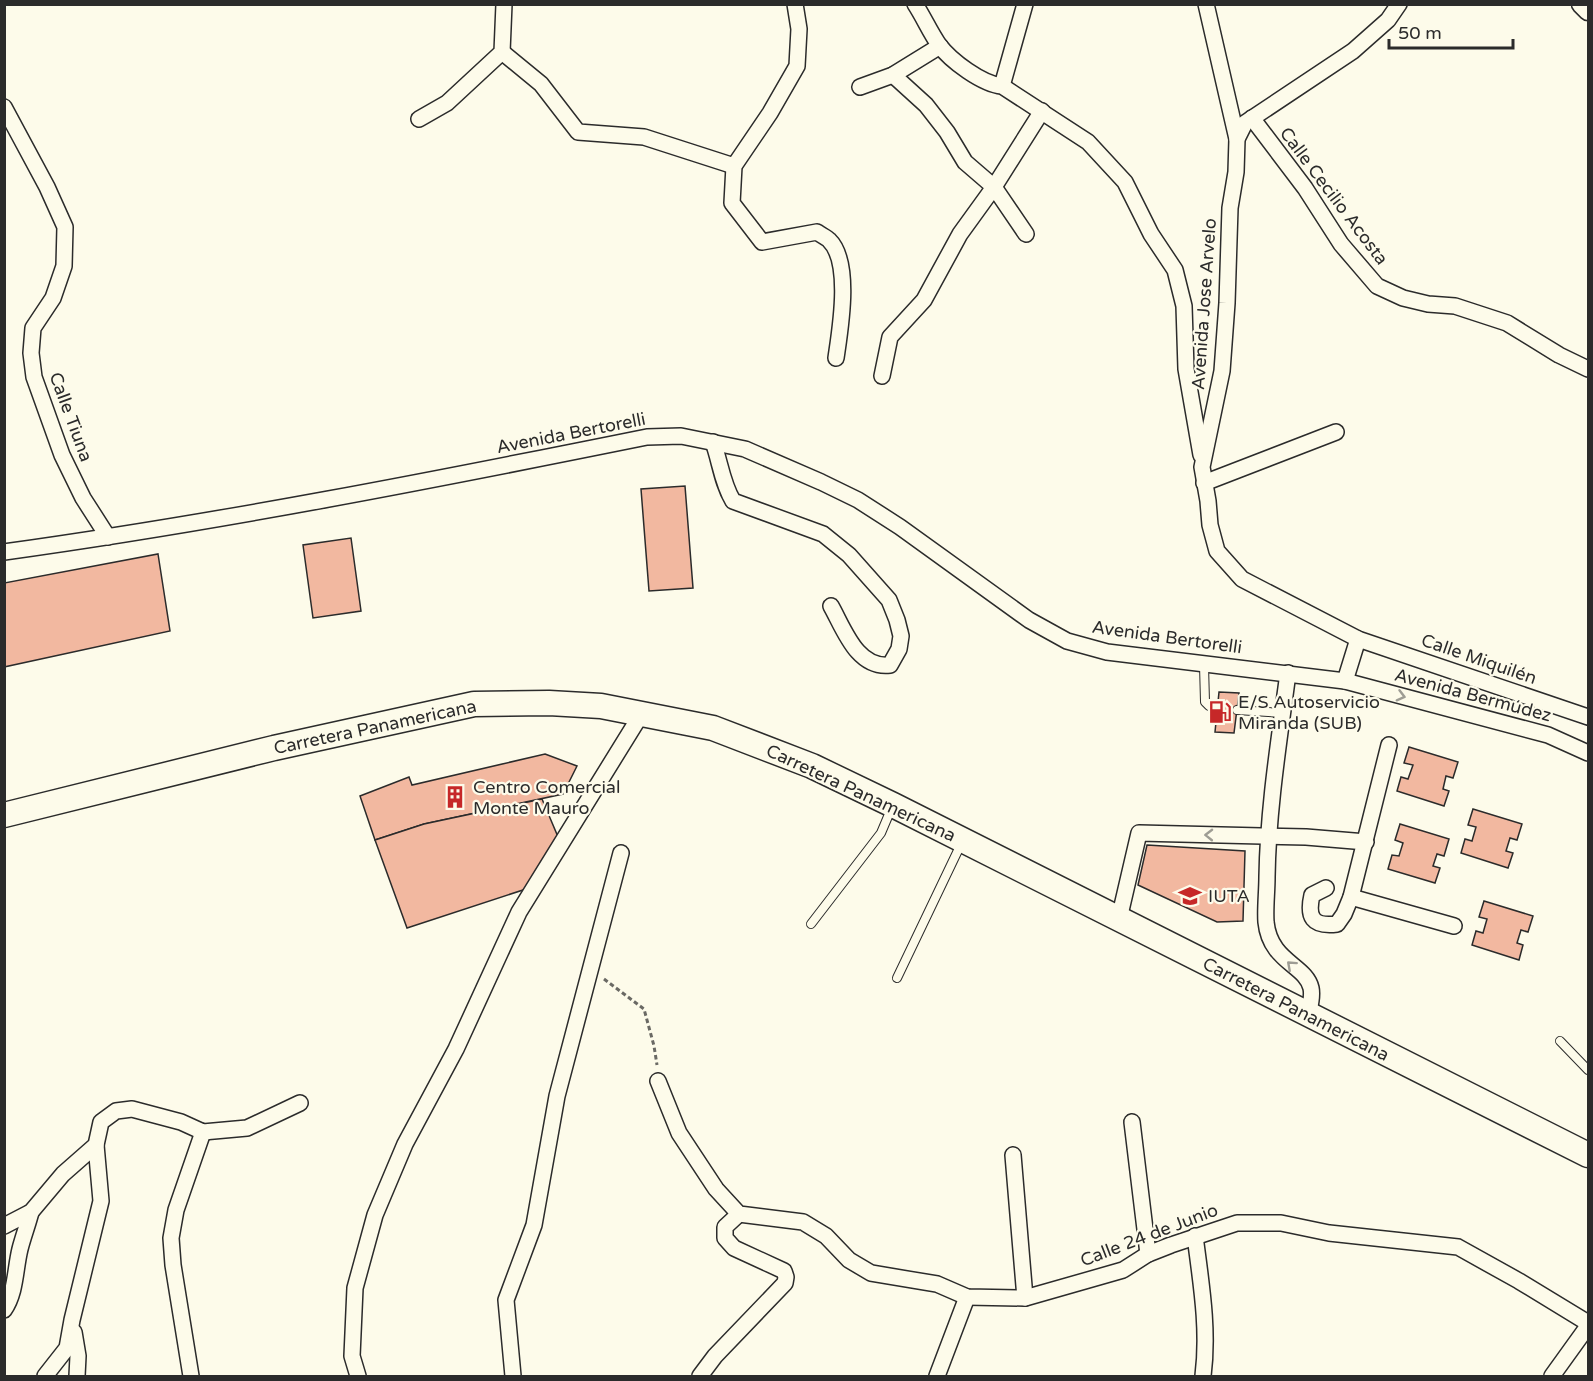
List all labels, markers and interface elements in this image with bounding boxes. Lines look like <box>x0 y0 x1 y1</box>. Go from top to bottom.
scale bar <box>1389 12 1514 50</box>
text: 50 m <box>1398 22 1442 44</box>
street label: Calle Cecilio Acosta <box>1275 123 1393 269</box>
street label: Avenida Jose Arvelo <box>1187 217 1221 391</box>
street label: Calle Tiuna <box>45 369 97 465</box>
street label: Avenida Bertorelli <box>495 408 647 458</box>
street label: Avenida Bertorelli <box>1091 616 1243 658</box>
street label: Calle Miquilén <box>1418 629 1540 689</box>
street label: Avenida Bermúdez <box>1392 663 1554 727</box>
one-way arrow <box>1395 689 1406 701</box>
place label: E/S Autoservicio Miranda (SUB) <box>1238 691 1380 734</box>
street label: Carretera Panamericana <box>272 695 478 759</box>
fuel station icon: E/S Autoservicio Miranda (SUB) <box>1207 699 1233 725</box>
street label: Carretera Panamericana <box>763 739 959 847</box>
place label: Centro Comercial Monte Mauro <box>473 776 620 819</box>
building icon: Centro Comercial Monte Mauro <box>442 784 468 810</box>
one-way arrow <box>1205 829 1214 841</box>
school or university icon: IUTA <box>1177 883 1203 909</box>
place label: IUTA <box>1208 885 1250 907</box>
street label: Carretera Panamericana <box>1199 952 1393 1066</box>
one-way arrow <box>1287 961 1297 972</box>
street label: Calle 24 de Junio <box>1077 1199 1221 1271</box>

